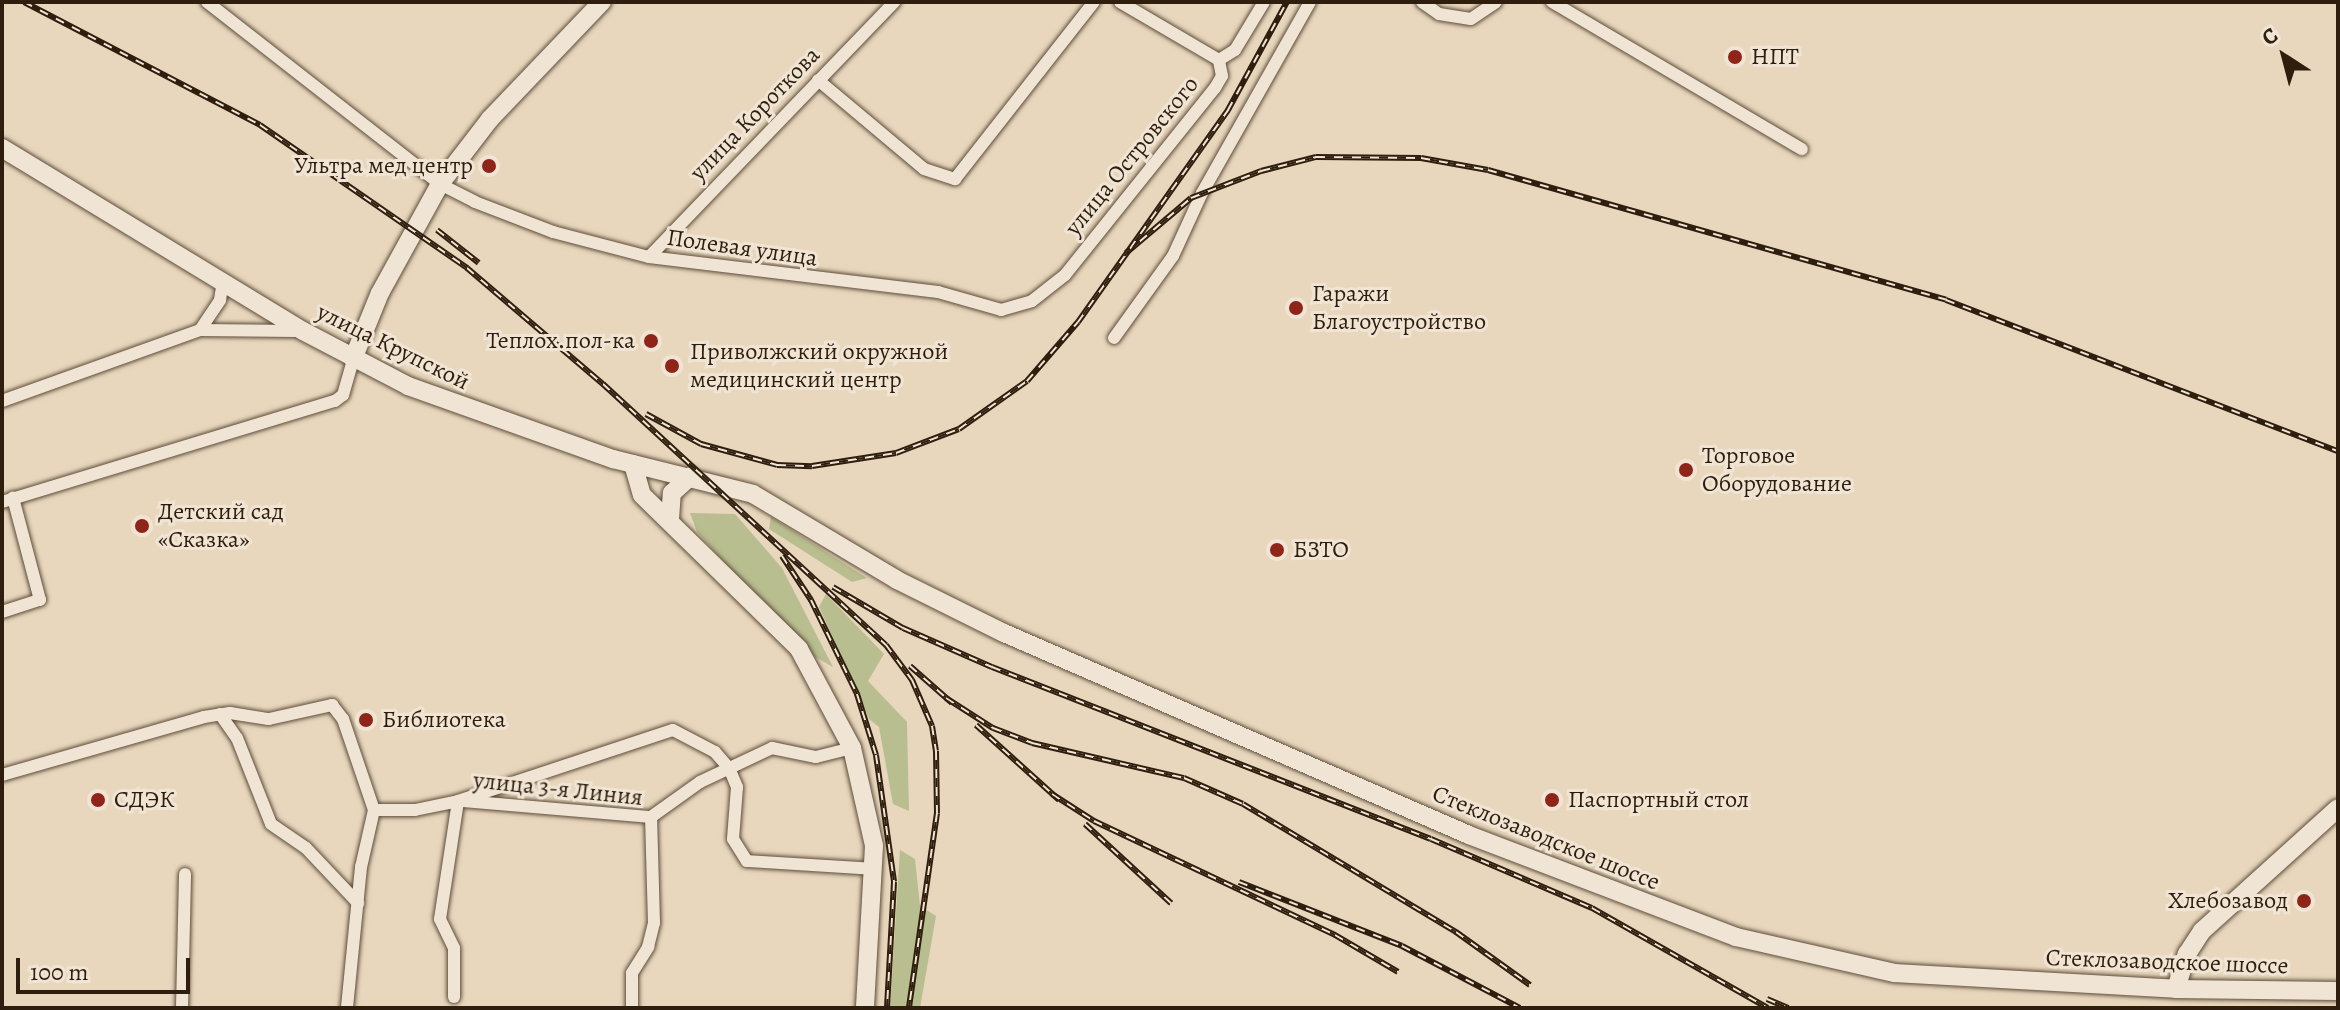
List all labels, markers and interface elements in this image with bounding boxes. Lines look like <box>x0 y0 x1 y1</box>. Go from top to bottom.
north arrow <box>2244 16 2324 96</box>
text: С <box>2256 20 2284 53</box>
street label: улица Короткова <box>684 41 826 187</box>
place label: НПТ <box>1751 43 1799 71</box>
marker: НПТ <box>1726 48 1744 66</box>
street label: улица Островского <box>1059 71 1205 241</box>
place label: Ультра мед центр <box>294 152 473 180</box>
marker: Ультра мед центр <box>480 157 498 175</box>
street label: Полевая улица <box>665 223 819 273</box>
place label: Гаражи Благоустройство <box>1312 280 1486 336</box>
street label: улица Крупской <box>312 298 474 396</box>
marker: Гаражи Благоустройство <box>1287 299 1305 317</box>
place label: Теплох.пол-ка <box>486 327 635 355</box>
marker: Теплох.пол-ка <box>642 332 660 350</box>
place label: Приволжский окружной медицинский центр <box>690 338 948 394</box>
marker: Приволжский окружной медицинский центр <box>661 355 683 377</box>
place label: Торговое Оборудование <box>1702 442 1852 498</box>
marker: Торговое Оборудование <box>1677 461 1695 479</box>
place label: Детский сад «Сказка» <box>158 498 284 554</box>
marker: Детский сад «Сказка» <box>133 517 151 535</box>
place label: БЗТО <box>1293 536 1349 564</box>
marker: БЗТО <box>1268 541 1286 559</box>
place label: Библиотека <box>382 706 506 734</box>
marker: Библиотека <box>357 711 375 729</box>
street label: улица 3-я Линия <box>472 766 644 812</box>
street label: Стеклозаводское шоссе <box>1428 779 1664 897</box>
place label: СДЭК <box>114 786 174 814</box>
place label: Паспортный стол <box>1568 786 1749 814</box>
marker: СДЭК <box>89 791 107 809</box>
marker: Паспортный стол <box>1543 791 1561 809</box>
place label: Хлебозавод <box>2168 887 2288 915</box>
marker: Хлебозавод <box>2295 892 2313 910</box>
scale bar <box>20 942 194 992</box>
street label: Стеклозаводское шоссе <box>2045 943 2289 981</box>
text: 100 m <box>30 956 89 988</box>

